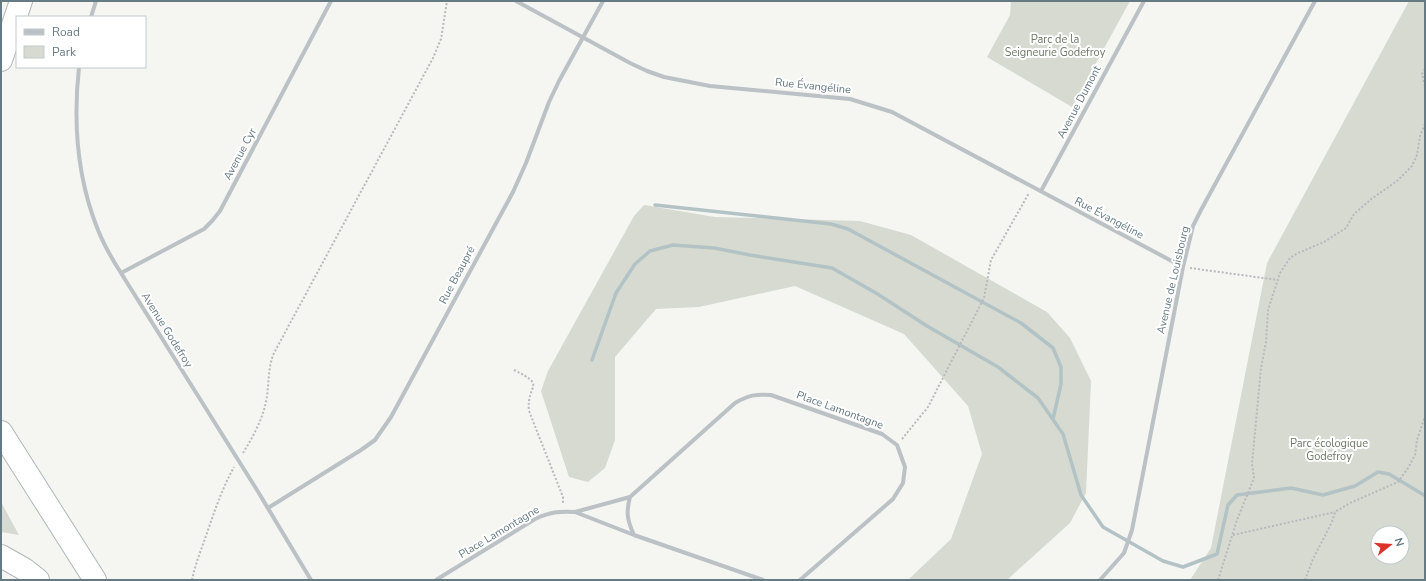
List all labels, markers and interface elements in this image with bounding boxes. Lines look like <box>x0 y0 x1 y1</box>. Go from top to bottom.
legend <box>16 16 146 68</box>
text: Road <box>52 24 80 40</box>
park label: Parc de la Seigneurie Godefroy <box>1005 32 1106 60</box>
text: Park <box>52 44 77 60</box>
street label: Avenue Dumont <box>1054 63 1105 141</box>
street label: Rue Évangéline <box>774 74 852 97</box>
street label: Avenue Cyr <box>220 125 260 183</box>
street label: Rue Évangéline <box>1072 193 1147 243</box>
street label: Avenue de Louisbourg <box>1153 225 1193 335</box>
street label: Rue Beaupré <box>435 243 479 307</box>
street label: Avenue Godefroy <box>138 290 196 371</box>
street label: Place Lamontagne <box>794 387 886 433</box>
park label: Parc écologique Godefroy <box>1290 436 1368 464</box>
street label: Place Lamontagne <box>456 502 542 562</box>
north arrow <box>1370 525 1410 565</box>
text: N <box>1391 536 1407 548</box>

